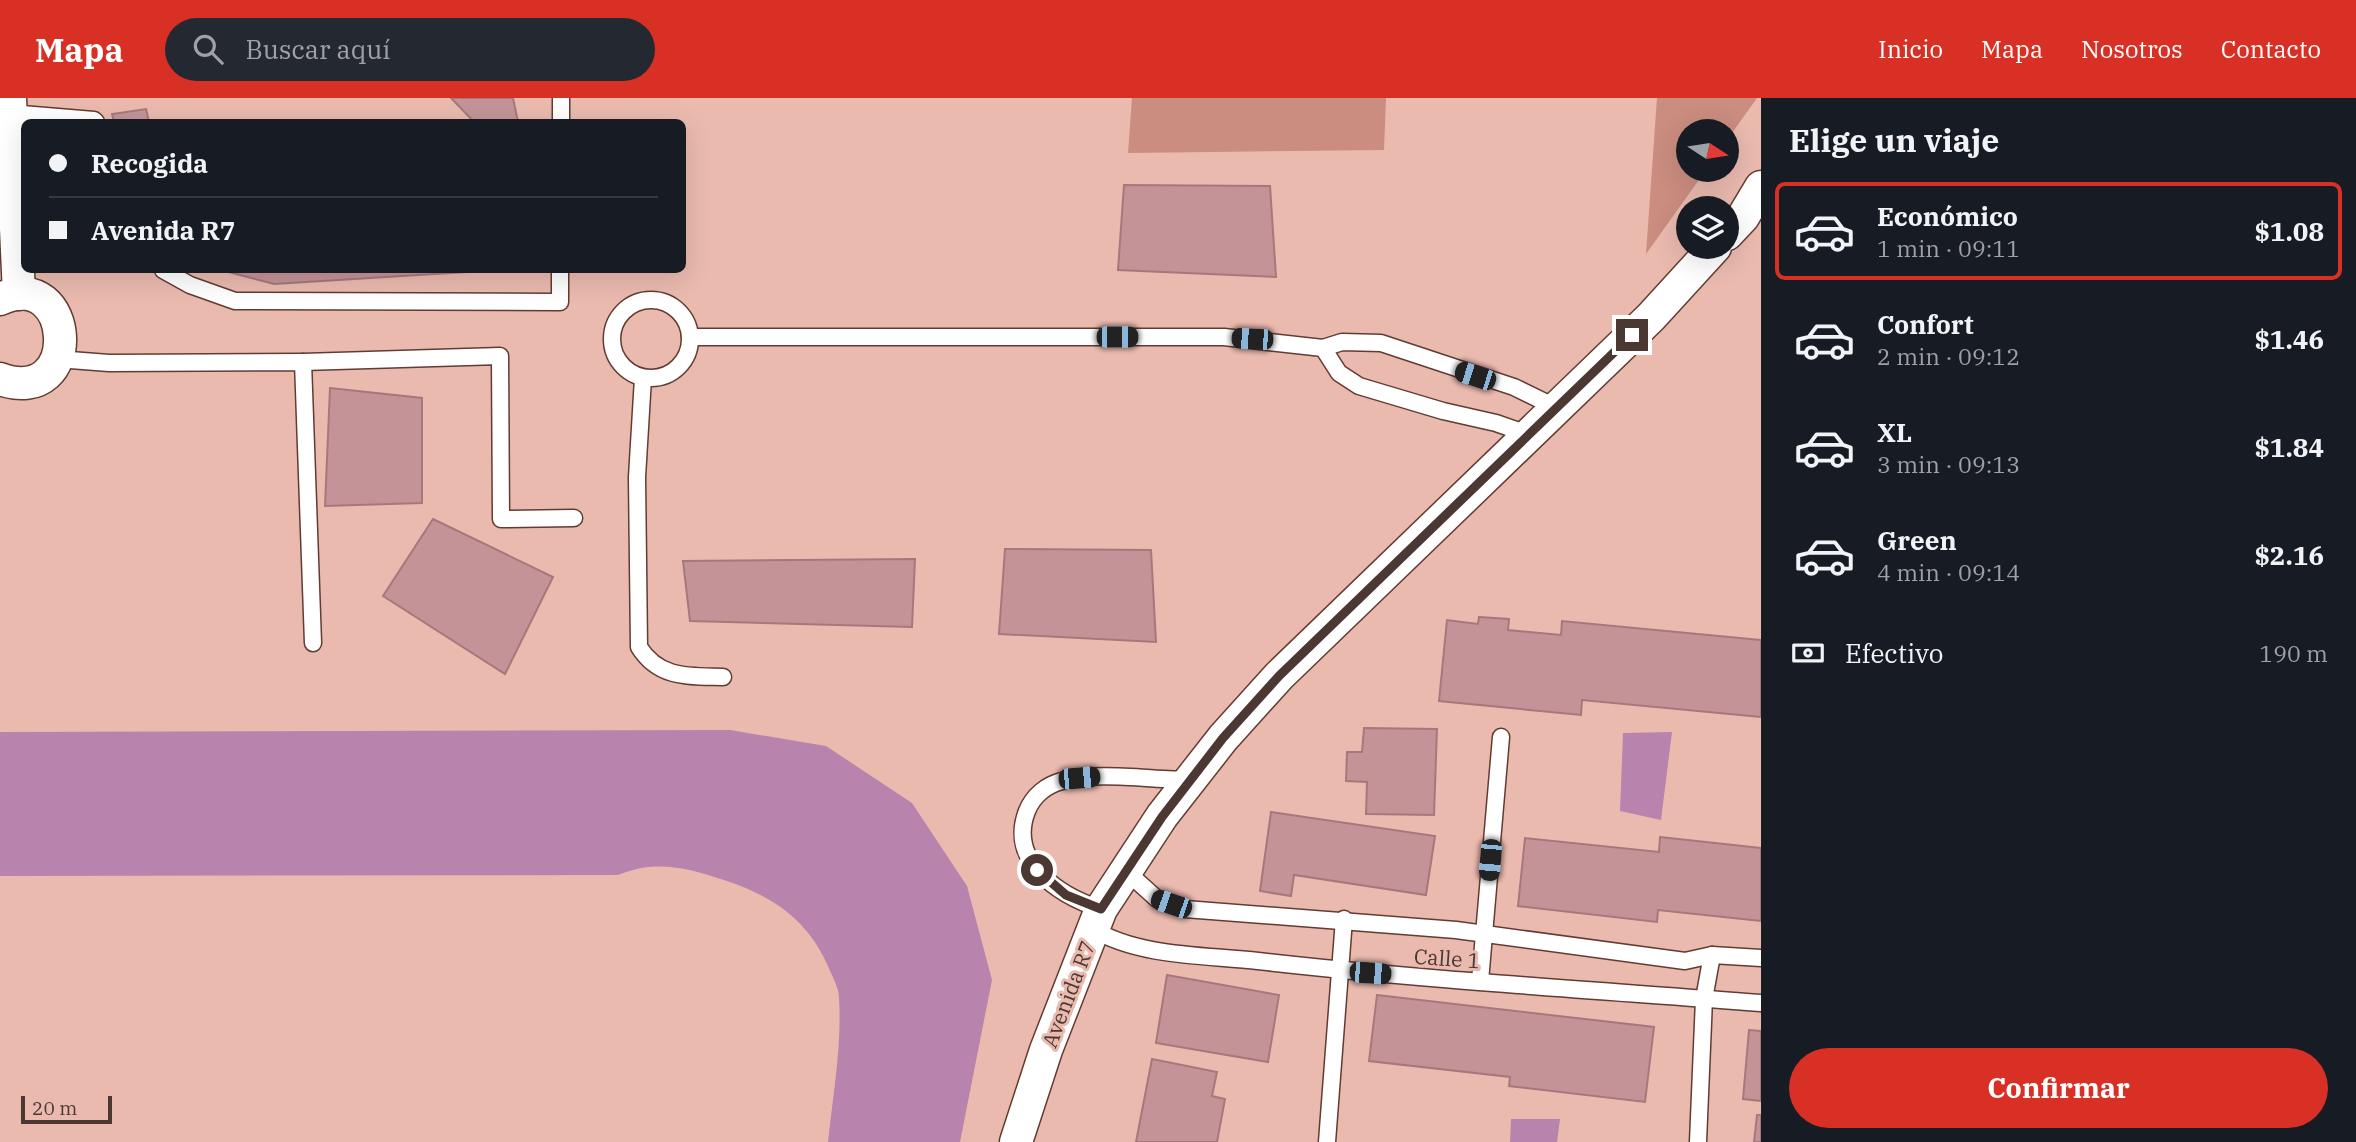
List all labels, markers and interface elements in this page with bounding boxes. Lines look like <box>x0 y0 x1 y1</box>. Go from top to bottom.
search box <box>165 18 655 81</box>
text: Mapa <box>35 28 123 71</box>
icon: search <box>189 30 227 68</box>
text: Buscar aquí <box>245 32 391 66</box>
text: Inicio <box>1878 33 1943 65</box>
text: Mapa <box>1981 33 2043 65</box>
text: Nosotros <box>2081 33 2183 65</box>
text: Contacto <box>2221 33 2321 65</box>
north arrow <box>1676 119 1740 182</box>
map controls <box>1676 119 1739 259</box>
text: Elige un viaje <box>1789 119 1999 161</box>
text: Recogida <box>91 146 208 180</box>
button: layers <box>1676 196 1739 259</box>
text: Económico <box>1877 199 2018 233</box>
icon: car <box>1793 200 1856 263</box>
text: Avenida R7 <box>91 213 235 247</box>
text: $1.08 <box>2254 214 2324 248</box>
text: 1 min · 09:11 <box>1877 233 2020 263</box>
text: Confort <box>1877 307 1974 341</box>
icon: car <box>1793 308 1856 371</box>
route end <box>1616 319 1648 351</box>
text: $1.46 <box>2254 322 2324 356</box>
car <box>1097 327 1139 348</box>
car <box>1231 327 1274 351</box>
text: 2 min · 09:12 <box>1877 341 2020 371</box>
car <box>1452 360 1499 392</box>
text: XL <box>1877 415 1912 449</box>
icon: car <box>1793 416 1856 479</box>
text: $1.84 <box>2254 430 2324 464</box>
text: 3 min · 09:13 <box>1877 449 2020 479</box>
text: Green <box>1877 523 1957 557</box>
icon: car <box>1793 524 1856 587</box>
text: $2.16 <box>2254 538 2324 572</box>
text: 4 min · 09:14 <box>1877 557 2020 587</box>
icon: cash <box>1789 634 1827 672</box>
text: Efectivo <box>1845 636 1943 670</box>
text: 190 m <box>2259 638 2328 668</box>
car <box>1058 766 1101 790</box>
car <box>1478 838 1503 882</box>
route start <box>1021 854 1053 886</box>
car <box>1148 887 1195 921</box>
street label: Avenida R7 <box>1035 937 1101 1051</box>
street label: Calle 1 <box>1413 942 1481 974</box>
car <box>1349 961 1392 985</box>
button: Confirmar <box>1789 1048 2328 1128</box>
scale bar <box>21 1093 112 1125</box>
text: 20 m <box>32 1096 77 1120</box>

